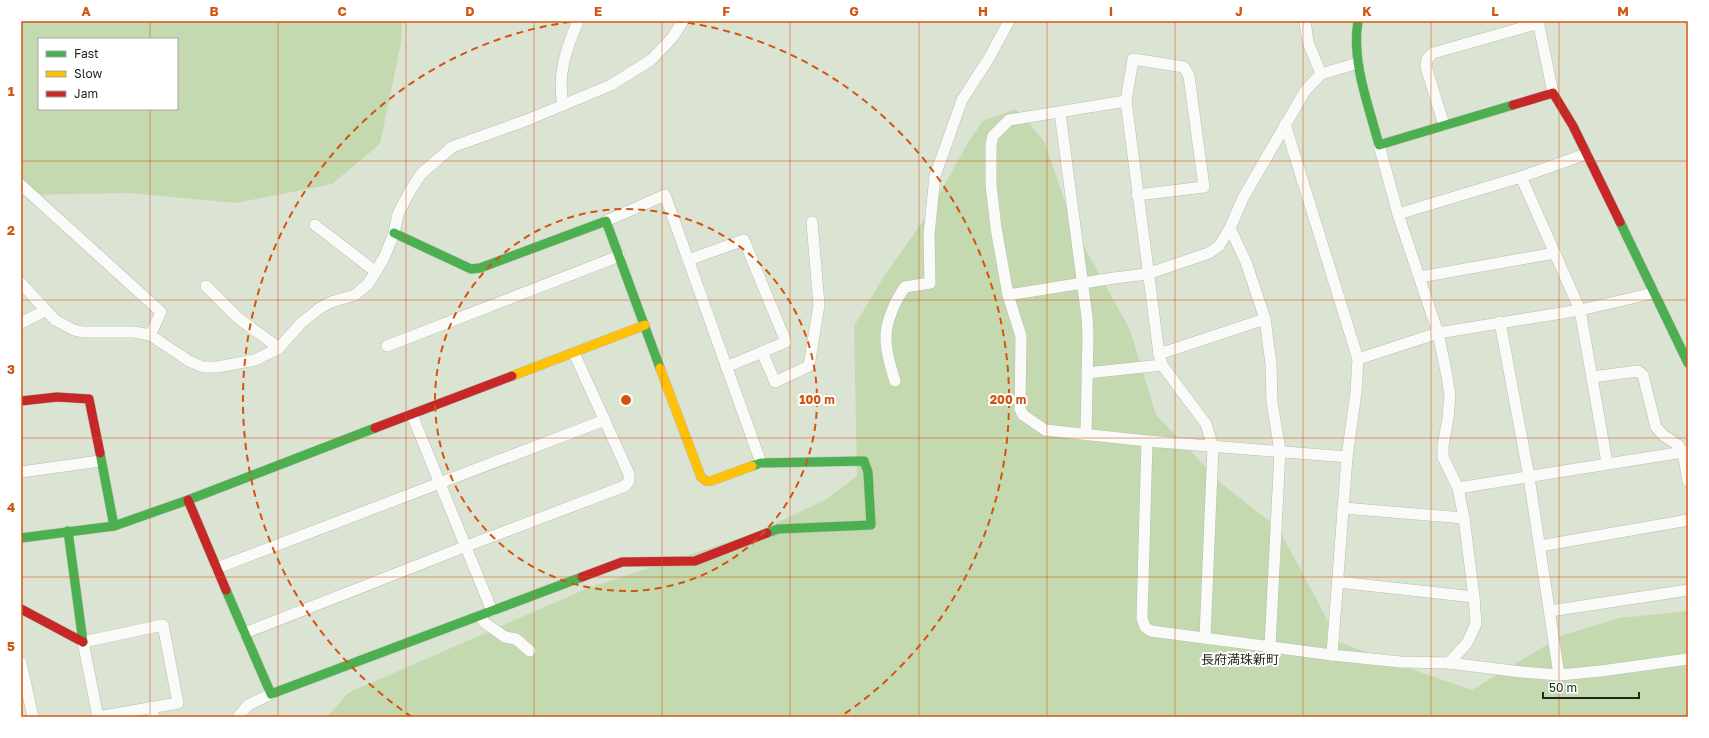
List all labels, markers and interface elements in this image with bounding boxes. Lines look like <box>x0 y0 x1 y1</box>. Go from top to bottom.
text: A <box>81 3 91 19</box>
text: B <box>209 3 219 19</box>
text: C <box>337 3 347 19</box>
text: D <box>465 3 475 19</box>
text: E <box>594 3 602 19</box>
text: F <box>722 3 730 19</box>
text: G <box>849 3 859 19</box>
text: H <box>978 3 988 19</box>
text: I <box>1109 3 1113 19</box>
text: J <box>1235 3 1243 19</box>
text: K <box>1362 3 1372 19</box>
text: L <box>1491 3 1499 19</box>
text: M <box>1617 3 1629 19</box>
legend <box>38 38 178 110</box>
text: Fast <box>74 46 99 61</box>
text: Slow <box>74 66 102 81</box>
text: 1 <box>8 83 15 99</box>
text: Jam <box>74 86 98 101</box>
text: 2 <box>7 222 15 238</box>
text: 3 <box>7 361 15 377</box>
text: 100 m <box>799 392 835 407</box>
text: 200 m <box>990 392 1026 407</box>
centre of rings <box>619 393 633 407</box>
text: 4 <box>7 499 15 515</box>
text: 5 <box>7 638 15 654</box>
district label: 長府満珠新町 <box>1201 651 1279 667</box>
scale bar <box>1543 674 1639 700</box>
text: 50 m <box>1549 680 1577 695</box>

